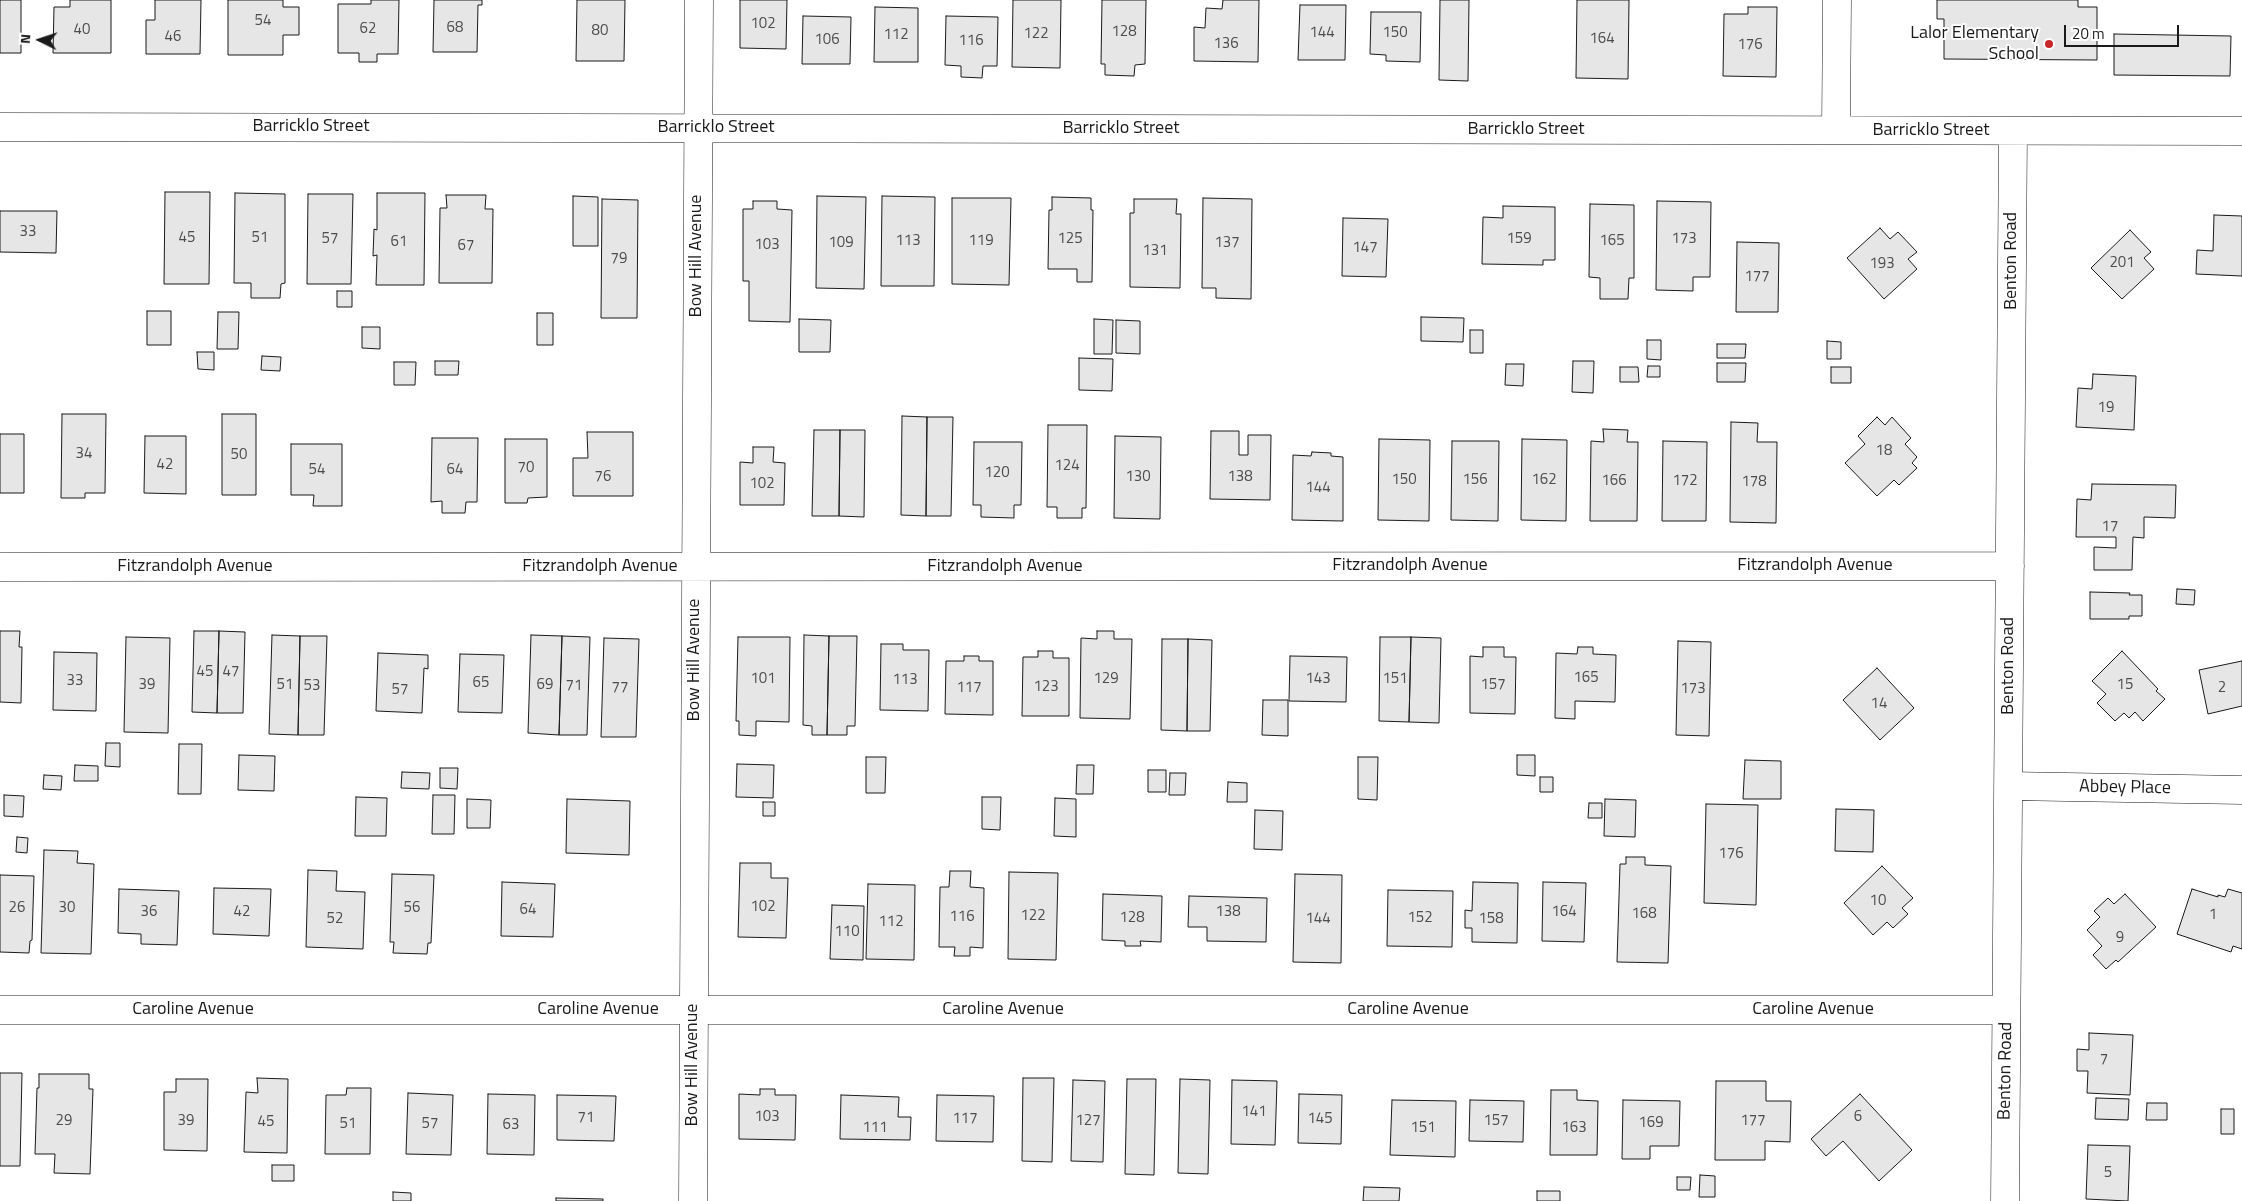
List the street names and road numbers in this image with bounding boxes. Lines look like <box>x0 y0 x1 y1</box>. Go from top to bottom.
street label: Barricklo Street <box>253 116 369 138</box>
street label: Barricklo Street <box>658 117 774 139</box>
street label: Barricklo Street <box>1063 118 1179 140</box>
street label: Barricklo Street <box>1468 119 1584 141</box>
street label: Barricklo Street <box>1873 120 1989 142</box>
street label: Bow Hill Avenue <box>686 195 708 317</box>
street label: Benton Road <box>2001 212 2023 310</box>
street label: Fitzrandolph Avenue <box>1332 555 1488 577</box>
street label: Fitzrandolph Avenue <box>1737 555 1893 577</box>
street label: Fitzrandolph Avenue <box>117 556 273 578</box>
street label: Fitzrandolph Avenue <box>522 556 678 578</box>
street label: Fitzrandolph Avenue <box>927 556 1083 578</box>
street label: Bow Hill Avenue <box>684 599 706 721</box>
street label: Benton Road <box>1998 617 2020 715</box>
street label: Abbey Place <box>2079 776 2171 800</box>
street label: Caroline Avenue <box>132 999 254 1021</box>
street label: Caroline Avenue <box>537 999 659 1021</box>
street label: Caroline Avenue <box>942 999 1064 1021</box>
street label: Caroline Avenue <box>1347 999 1469 1021</box>
street label: Caroline Avenue <box>1752 999 1874 1021</box>
street label: Bow Hill Avenue <box>682 1004 704 1126</box>
street label: Benton Road <box>1994 1022 2018 1120</box>

